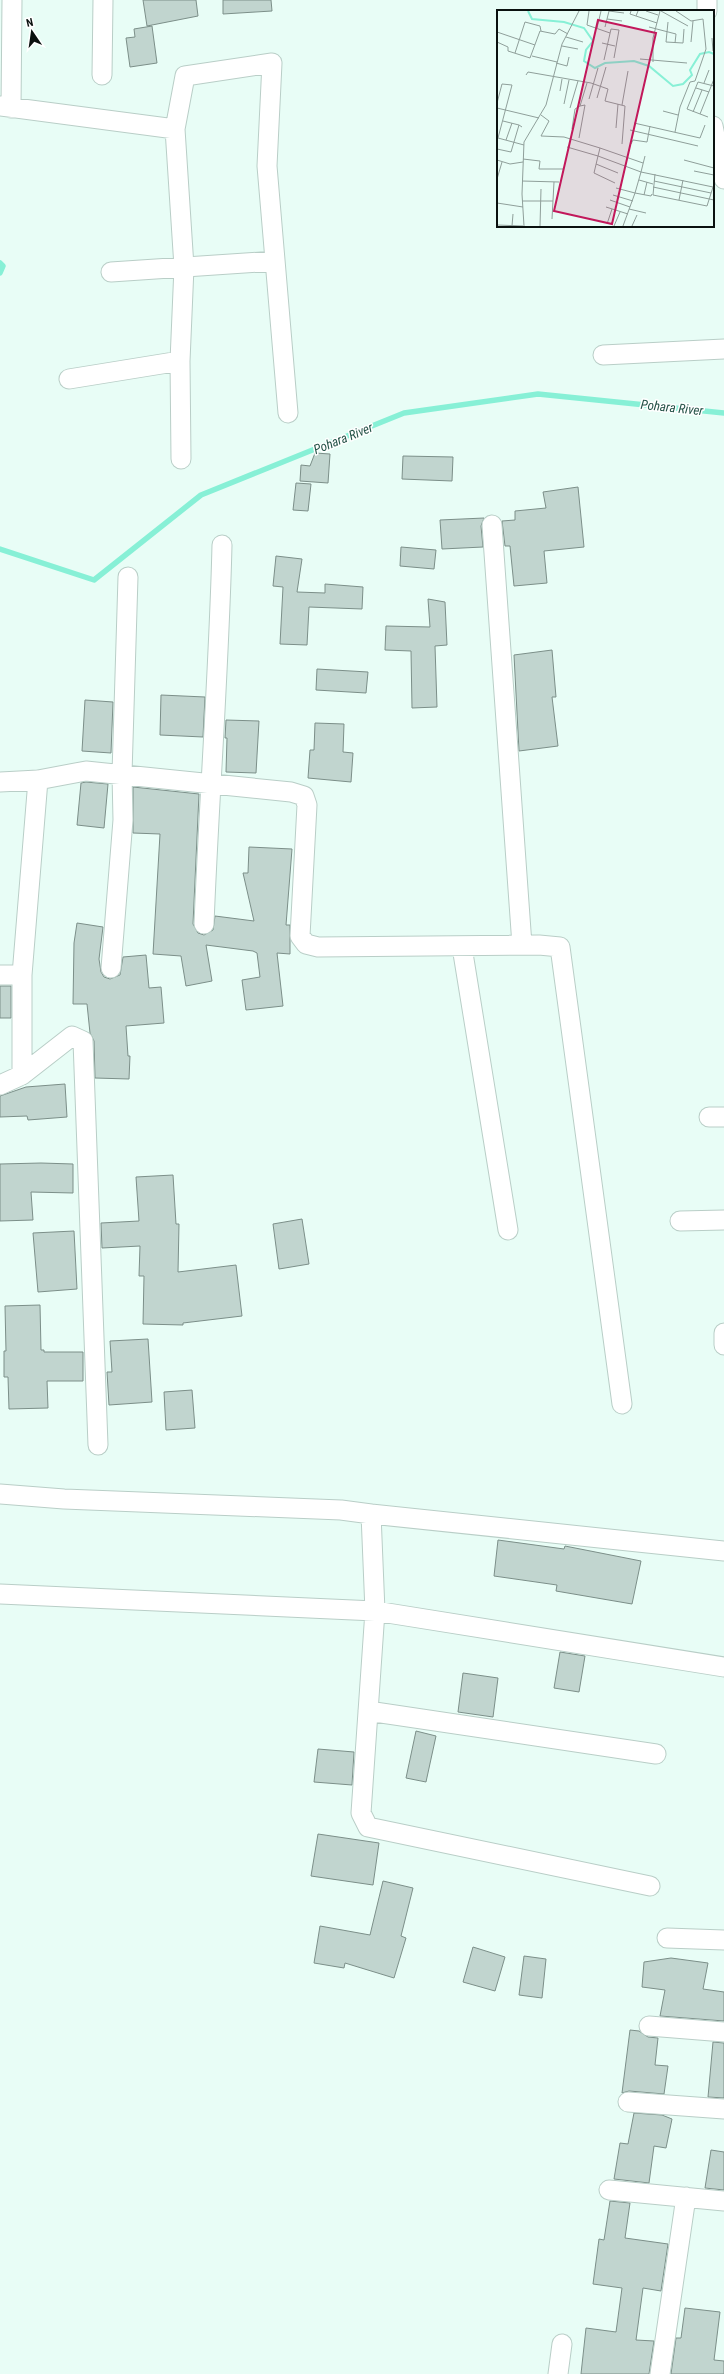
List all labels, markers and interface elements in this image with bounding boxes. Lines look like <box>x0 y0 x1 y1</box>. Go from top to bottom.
inset map <box>497 10 714 227</box>
north arrow <box>12 12 52 52</box>
text: N <box>25 16 35 30</box>
water label: Pohara River <box>640 397 705 418</box>
water label: Pohara River <box>311 419 376 457</box>

